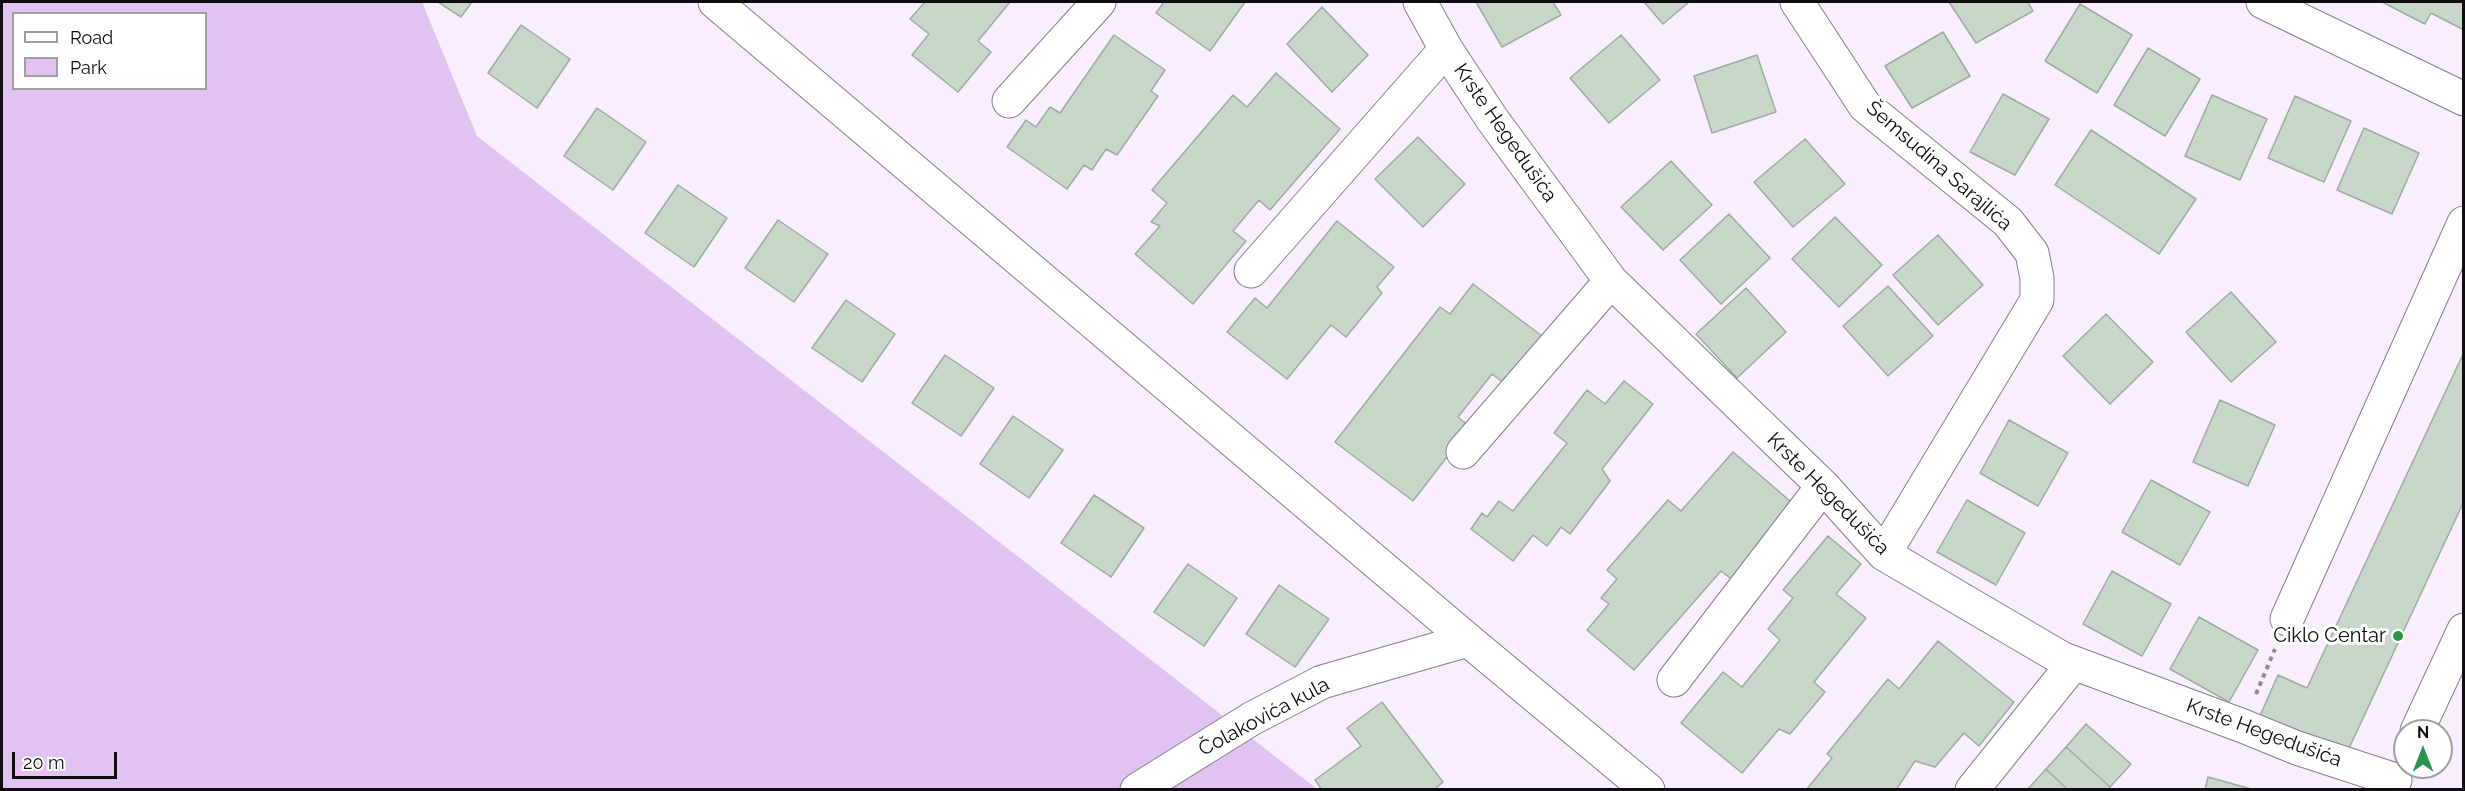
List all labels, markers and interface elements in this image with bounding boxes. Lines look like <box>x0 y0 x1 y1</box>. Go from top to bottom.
legend <box>12 12 207 90</box>
text: Road <box>70 27 113 48</box>
text: Park <box>70 57 107 78</box>
street label: Krste Hegedušića <box>1448 59 1562 207</box>
street label: Šemsudina Sarajlića <box>1861 96 2017 236</box>
street label: Krste Hegedušića <box>1762 428 1894 560</box>
place label: Ciklo Centar <box>2273 624 2386 648</box>
marker: Ciklo Centar <box>2391 629 2405 643</box>
street label: Čolakovića kula <box>1195 673 1333 761</box>
street label: Krste Hegedušića <box>2183 694 2345 772</box>
north arrow <box>2393 719 2453 779</box>
text: N <box>2417 723 2429 742</box>
scale bar <box>15 740 120 778</box>
text: 20 m <box>23 752 65 773</box>

